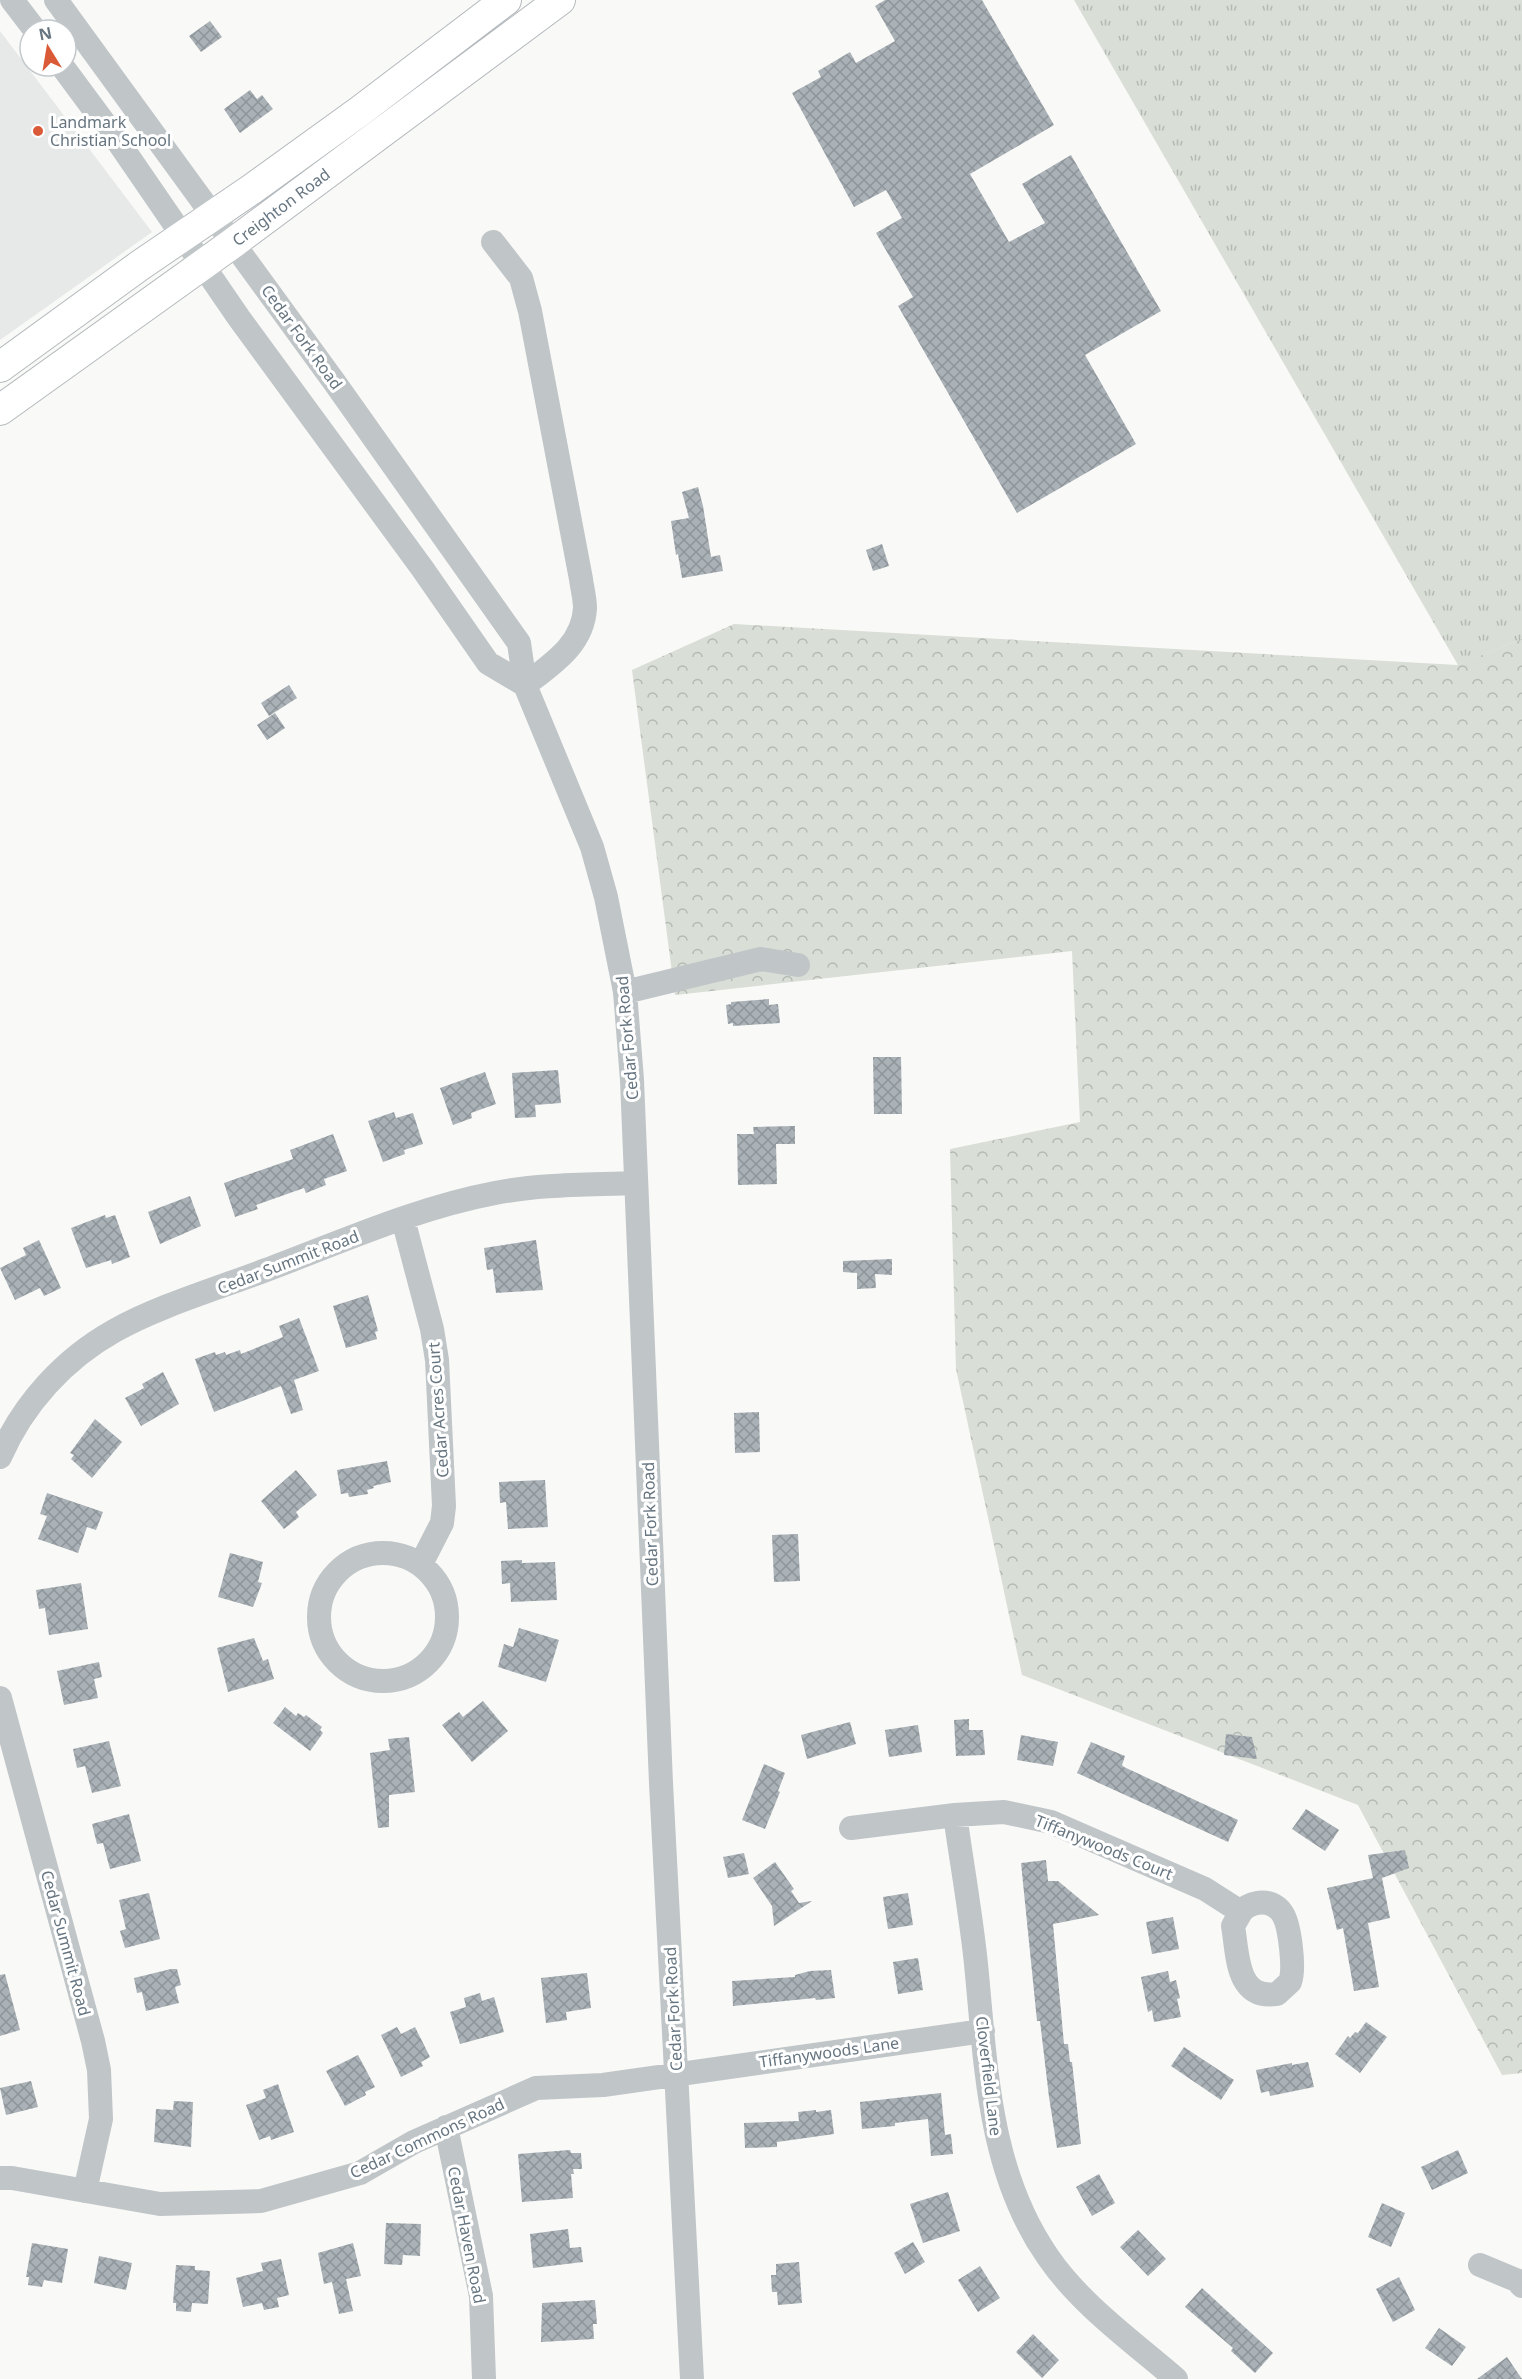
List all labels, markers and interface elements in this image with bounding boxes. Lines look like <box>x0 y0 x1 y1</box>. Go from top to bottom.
north arrow <box>18 18 78 78</box>
text: N <box>37 21 54 45</box>
place label: Landmark Christian School <box>50 111 171 151</box>
marker: Landmark Christian School <box>31 124 45 138</box>
street label: Creighton Road <box>228 163 334 251</box>
street label: Cedar Fork Road <box>257 280 347 394</box>
street label: Cedar Fork Road <box>611 975 643 1101</box>
street label: Cedar Summit Road <box>214 1225 362 1299</box>
street label: Cedar Acres Court <box>422 1341 454 1479</box>
street label: Cedar Fork Road <box>637 1461 663 1587</box>
street label: Tiffanywoods Court <box>1032 1809 1176 1885</box>
street label: Cedar Summit Road <box>36 1868 96 2018</box>
street label: Cedar Fork Road <box>659 1946 687 2072</box>
street label: Cloverfield Lane <box>971 2015 1007 2137</box>
street label: Tiffanywoods Lane <box>758 2031 900 2073</box>
street label: Cedar Commons Road <box>346 2092 508 2184</box>
street label: Cedar Haven Road <box>443 2165 491 2305</box>

